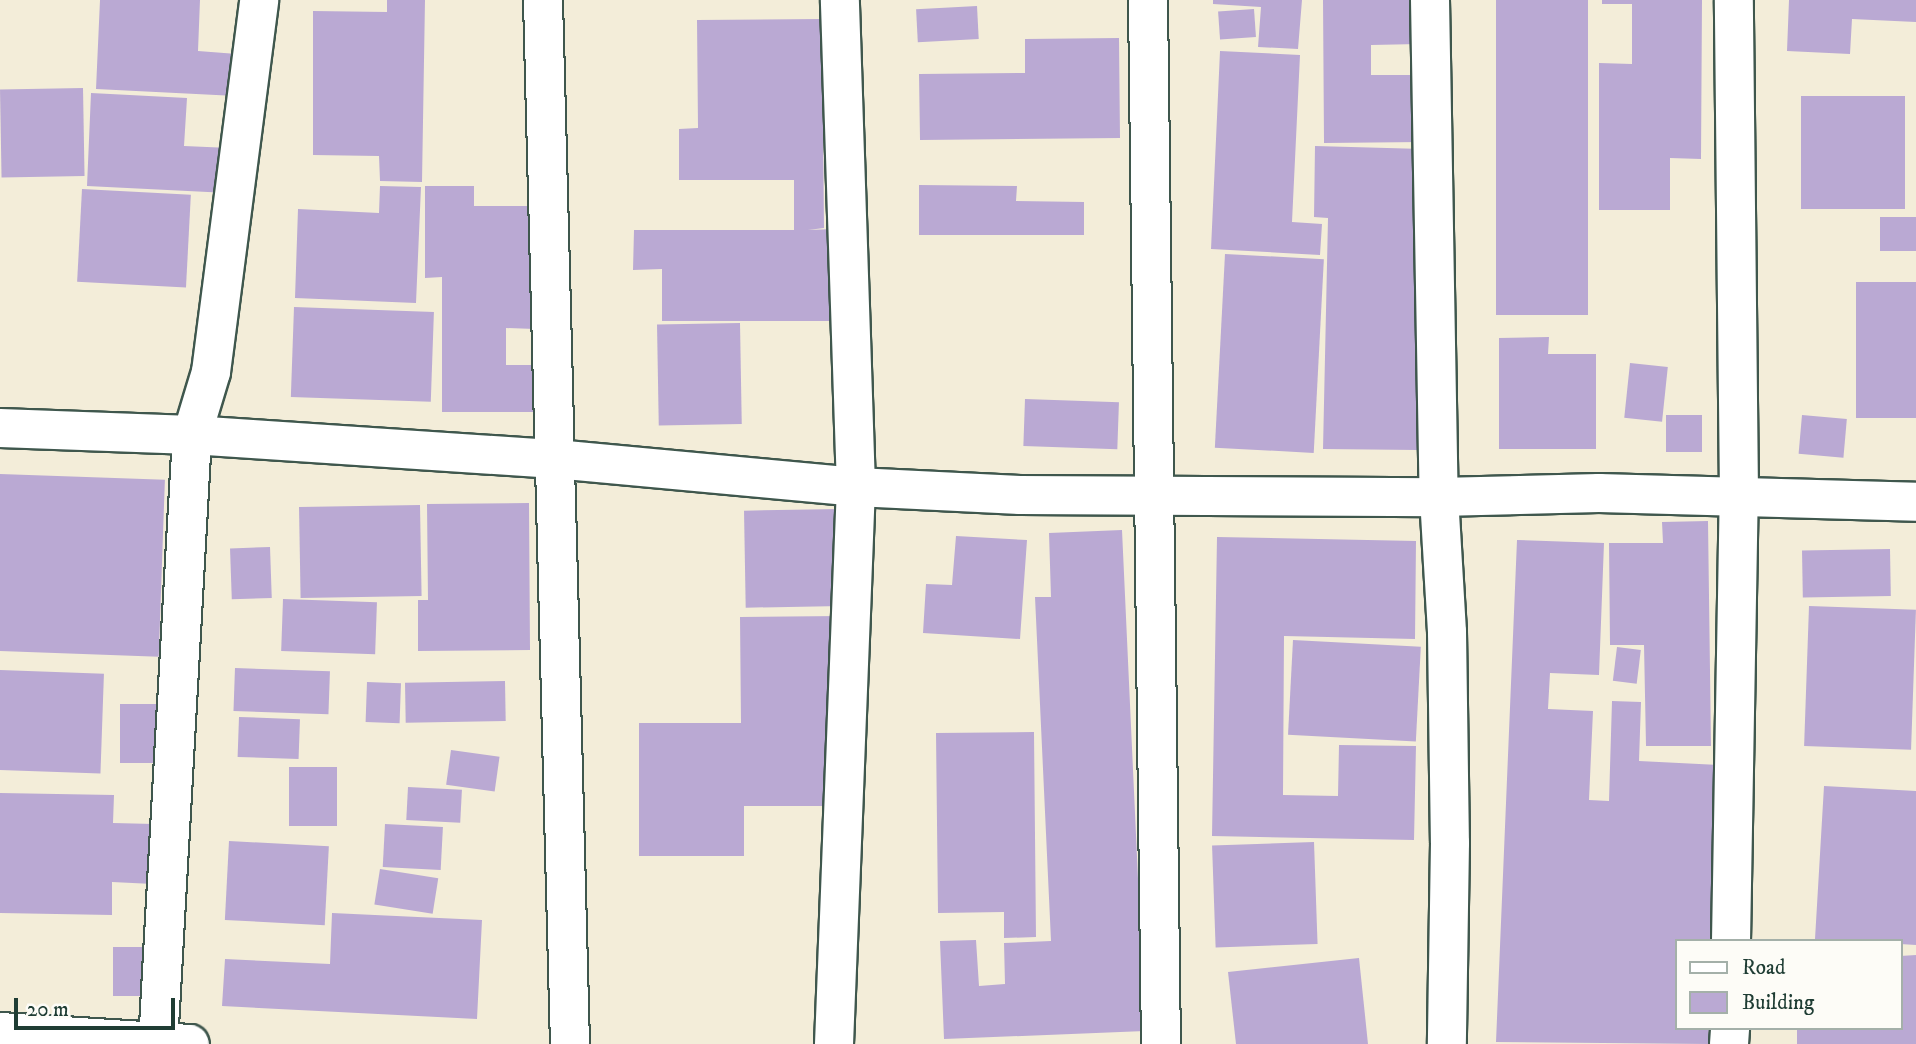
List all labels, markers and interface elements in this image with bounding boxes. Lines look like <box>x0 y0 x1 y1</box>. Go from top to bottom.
legend <box>1674 939 1902 1030</box>
text: Road <box>1742 955 1786 981</box>
scale bar <box>18 984 178 1028</box>
text: Building <box>1742 990 1814 1016</box>
text: 20 m <box>27 997 69 1023</box>

